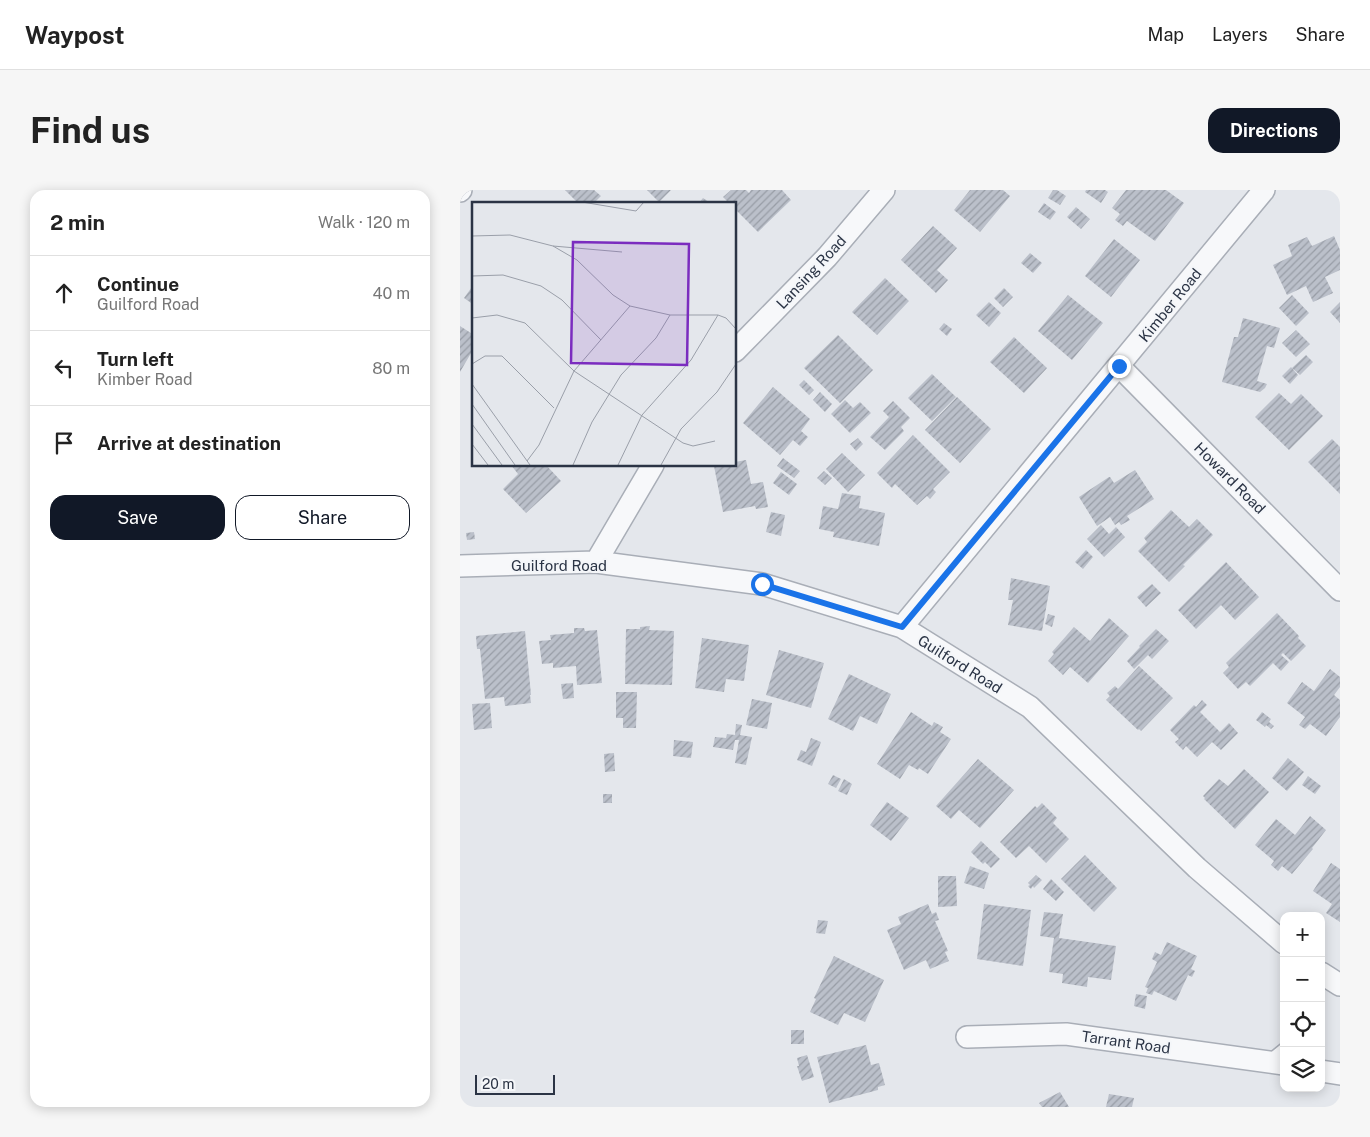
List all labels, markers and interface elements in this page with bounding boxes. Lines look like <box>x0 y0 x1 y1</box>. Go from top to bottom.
text: Waypost <box>25 21 125 49</box>
text: Map <box>1148 24 1184 45</box>
text: Layers <box>1212 24 1268 45</box>
text: Share <box>1296 24 1345 45</box>
button: Directions <box>1208 108 1340 153</box>
text: Find us <box>30 110 150 151</box>
inset map <box>472 202 736 466</box>
text: 2 min <box>50 210 105 235</box>
text: Walk · 120 m <box>318 213 410 232</box>
street label: Lansing Road <box>773 232 849 312</box>
street label: Kimber Road <box>1135 265 1205 345</box>
text: Continue <box>97 273 179 295</box>
icon: ahead <box>50 279 78 307</box>
text: 40 m <box>372 284 410 303</box>
text: Guilford Road <box>97 295 199 314</box>
text: Turn left <box>97 348 174 370</box>
icon: left <box>50 354 78 382</box>
route end <box>1108 355 1131 378</box>
text: 80 m <box>372 359 410 378</box>
text: Kimber Road <box>97 370 192 389</box>
icon: arrive <box>50 429 78 457</box>
text: Arrive at destination <box>97 432 281 454</box>
street label: Howard Road <box>1191 439 1269 517</box>
button: Save <box>50 495 225 540</box>
button: Share <box>235 495 410 540</box>
street label: Guilford Road <box>511 557 607 574</box>
route start <box>751 573 774 596</box>
street label: Guilford Road <box>915 631 1005 697</box>
map controls <box>1280 912 1325 1092</box>
button: + <box>1280 912 1325 957</box>
button: − <box>1280 957 1325 1002</box>
button: locate <box>1280 1002 1325 1047</box>
street label: Tarrant Road <box>1081 1027 1171 1057</box>
button: layers <box>1280 1047 1325 1092</box>
scale bar <box>475 1072 555 1095</box>
text: 20 m <box>482 1076 514 1092</box>

